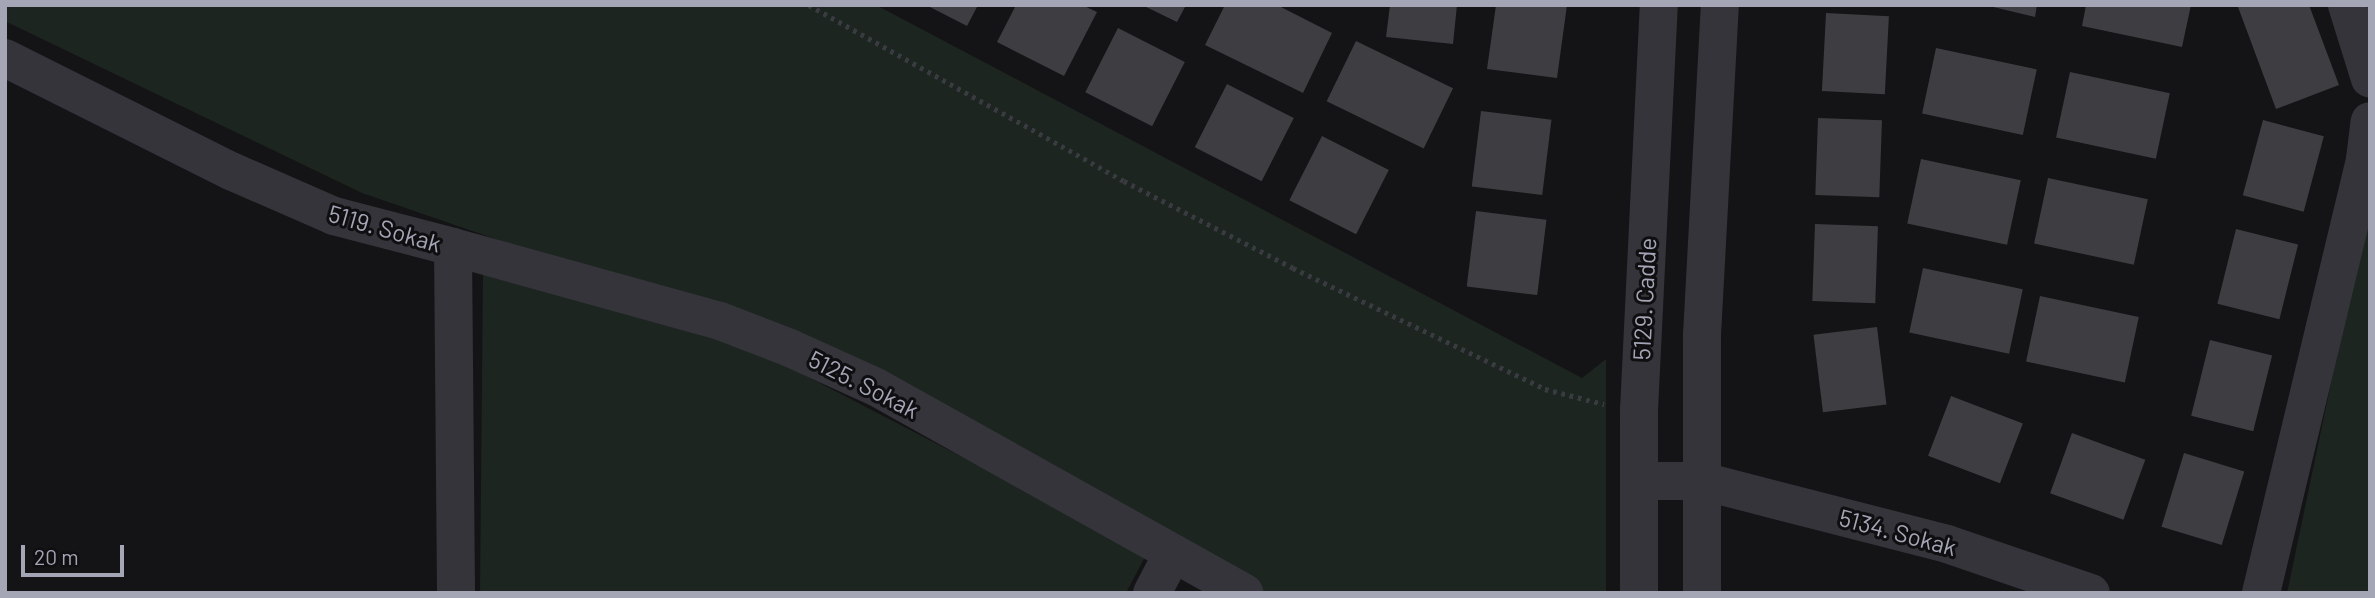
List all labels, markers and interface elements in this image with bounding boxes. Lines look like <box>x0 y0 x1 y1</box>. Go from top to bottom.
street label: 5119. Sokak <box>325 198 445 258</box>
street label: 5129. Cadde <box>1626 237 1662 361</box>
street label: 5125. Sokak <box>804 344 924 424</box>
street label: 5134. Sokak <box>1836 503 1960 561</box>
scale bar <box>24 532 128 576</box>
text: 20 m <box>34 544 79 569</box>

